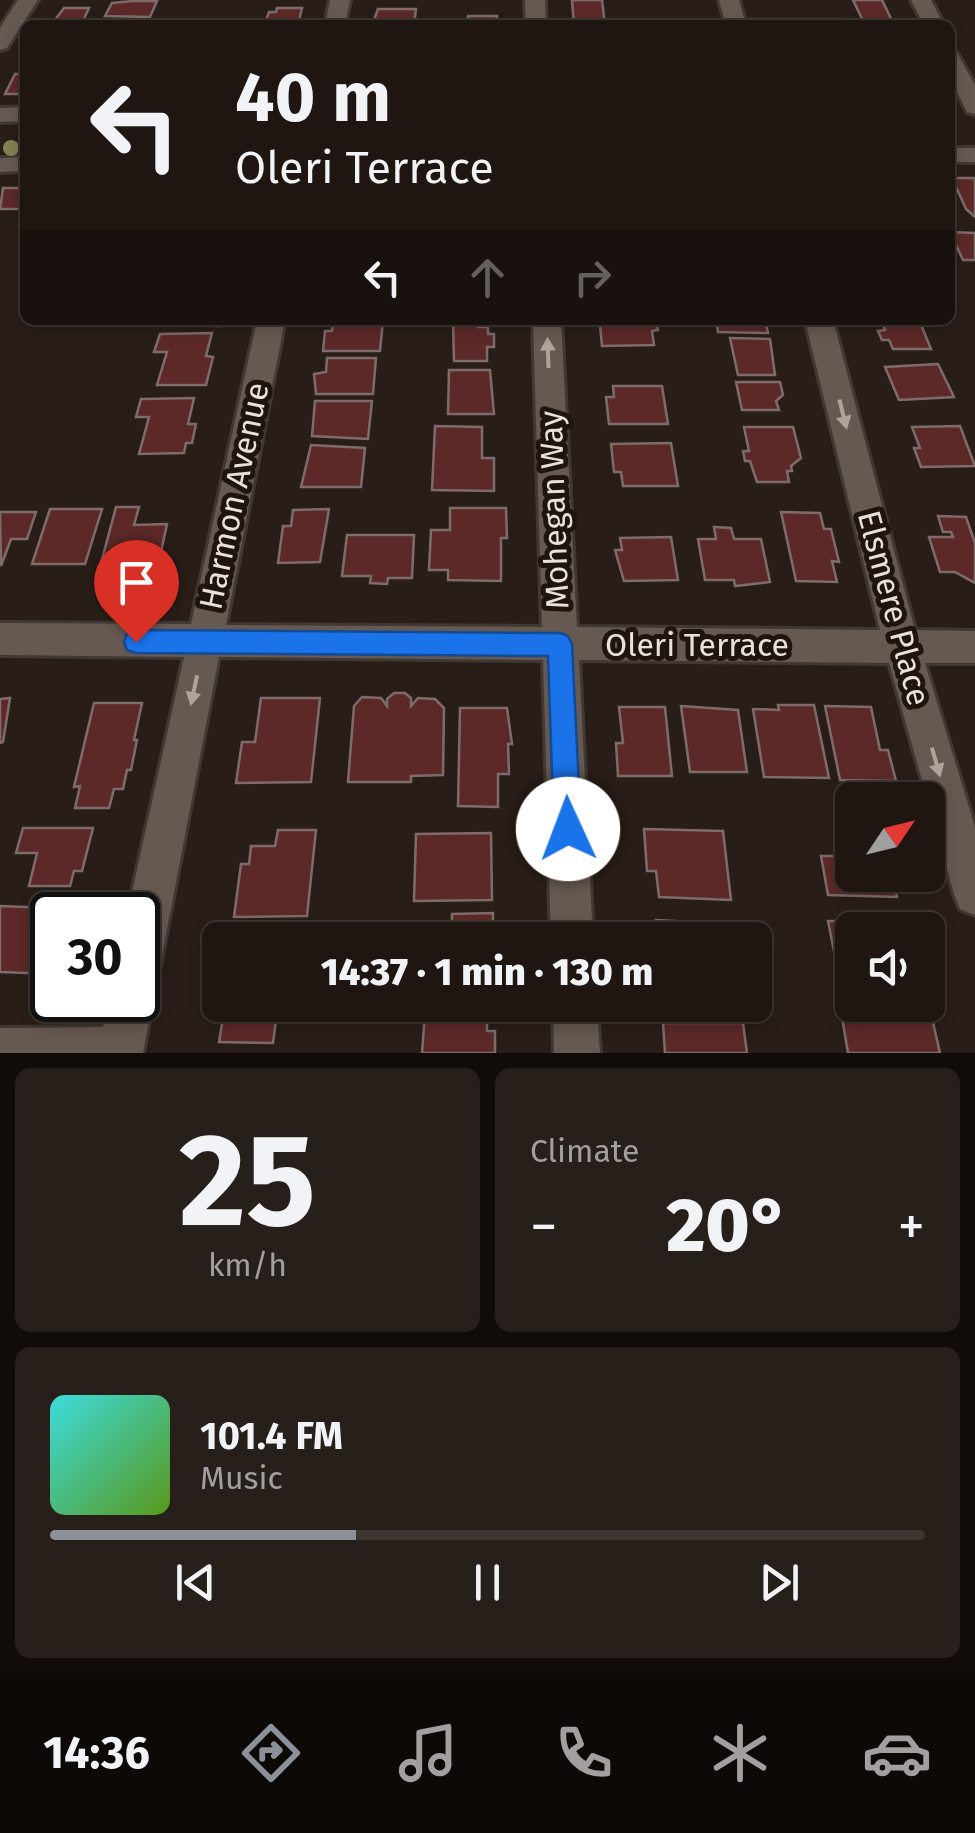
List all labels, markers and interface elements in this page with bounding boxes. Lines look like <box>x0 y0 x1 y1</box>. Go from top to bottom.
text: 40 m <box>235 56 391 140</box>
icon: left <box>70 60 200 190</box>
text: Oleri Terrace <box>235 141 494 195</box>
icon: left <box>355 250 410 305</box>
icon: ahead <box>460 250 515 305</box>
icon: right <box>565 250 620 305</box>
one-way arrow <box>540 337 556 368</box>
street label: Harmon Avenue <box>191 379 277 613</box>
one-way arrow <box>835 399 851 430</box>
street label: Mohegan Way <box>532 410 576 610</box>
street label: Elsmere Place <box>850 506 938 710</box>
pin <box>94 540 179 643</box>
icon: arrive <box>109 555 164 610</box>
street label: Oleri Terrace <box>605 626 789 664</box>
one-way arrow <box>186 675 202 706</box>
one-way arrow <box>929 747 944 778</box>
position arrow <box>516 777 620 881</box>
north arrow <box>835 782 945 892</box>
map controls <box>835 782 945 1022</box>
speed limit sign: 30 <box>30 892 160 1022</box>
button: sound <box>835 912 945 1022</box>
text: 14:37 · 1 min · 130 m <box>321 949 653 995</box>
text: 25 <box>179 1103 316 1259</box>
text: Climate <box>530 1132 639 1170</box>
text: 20° <box>666 1181 789 1271</box>
text: − <box>530 1194 558 1260</box>
text: + <box>898 1194 925 1260</box>
text: km/h <box>208 1246 287 1284</box>
text: 101.4 FM <box>200 1413 343 1459</box>
text: Music <box>200 1459 283 1497</box>
icon: previous <box>168 1555 223 1610</box>
icon: pause <box>460 1555 515 1610</box>
icon: next <box>752 1555 807 1610</box>
icon: directions <box>236 1718 306 1788</box>
icon: music <box>393 1718 463 1788</box>
icon: phone <box>549 1718 619 1788</box>
icon: climate <box>705 1718 775 1788</box>
icon: car <box>862 1718 932 1788</box>
text: 14:36 <box>43 1726 150 1780</box>

